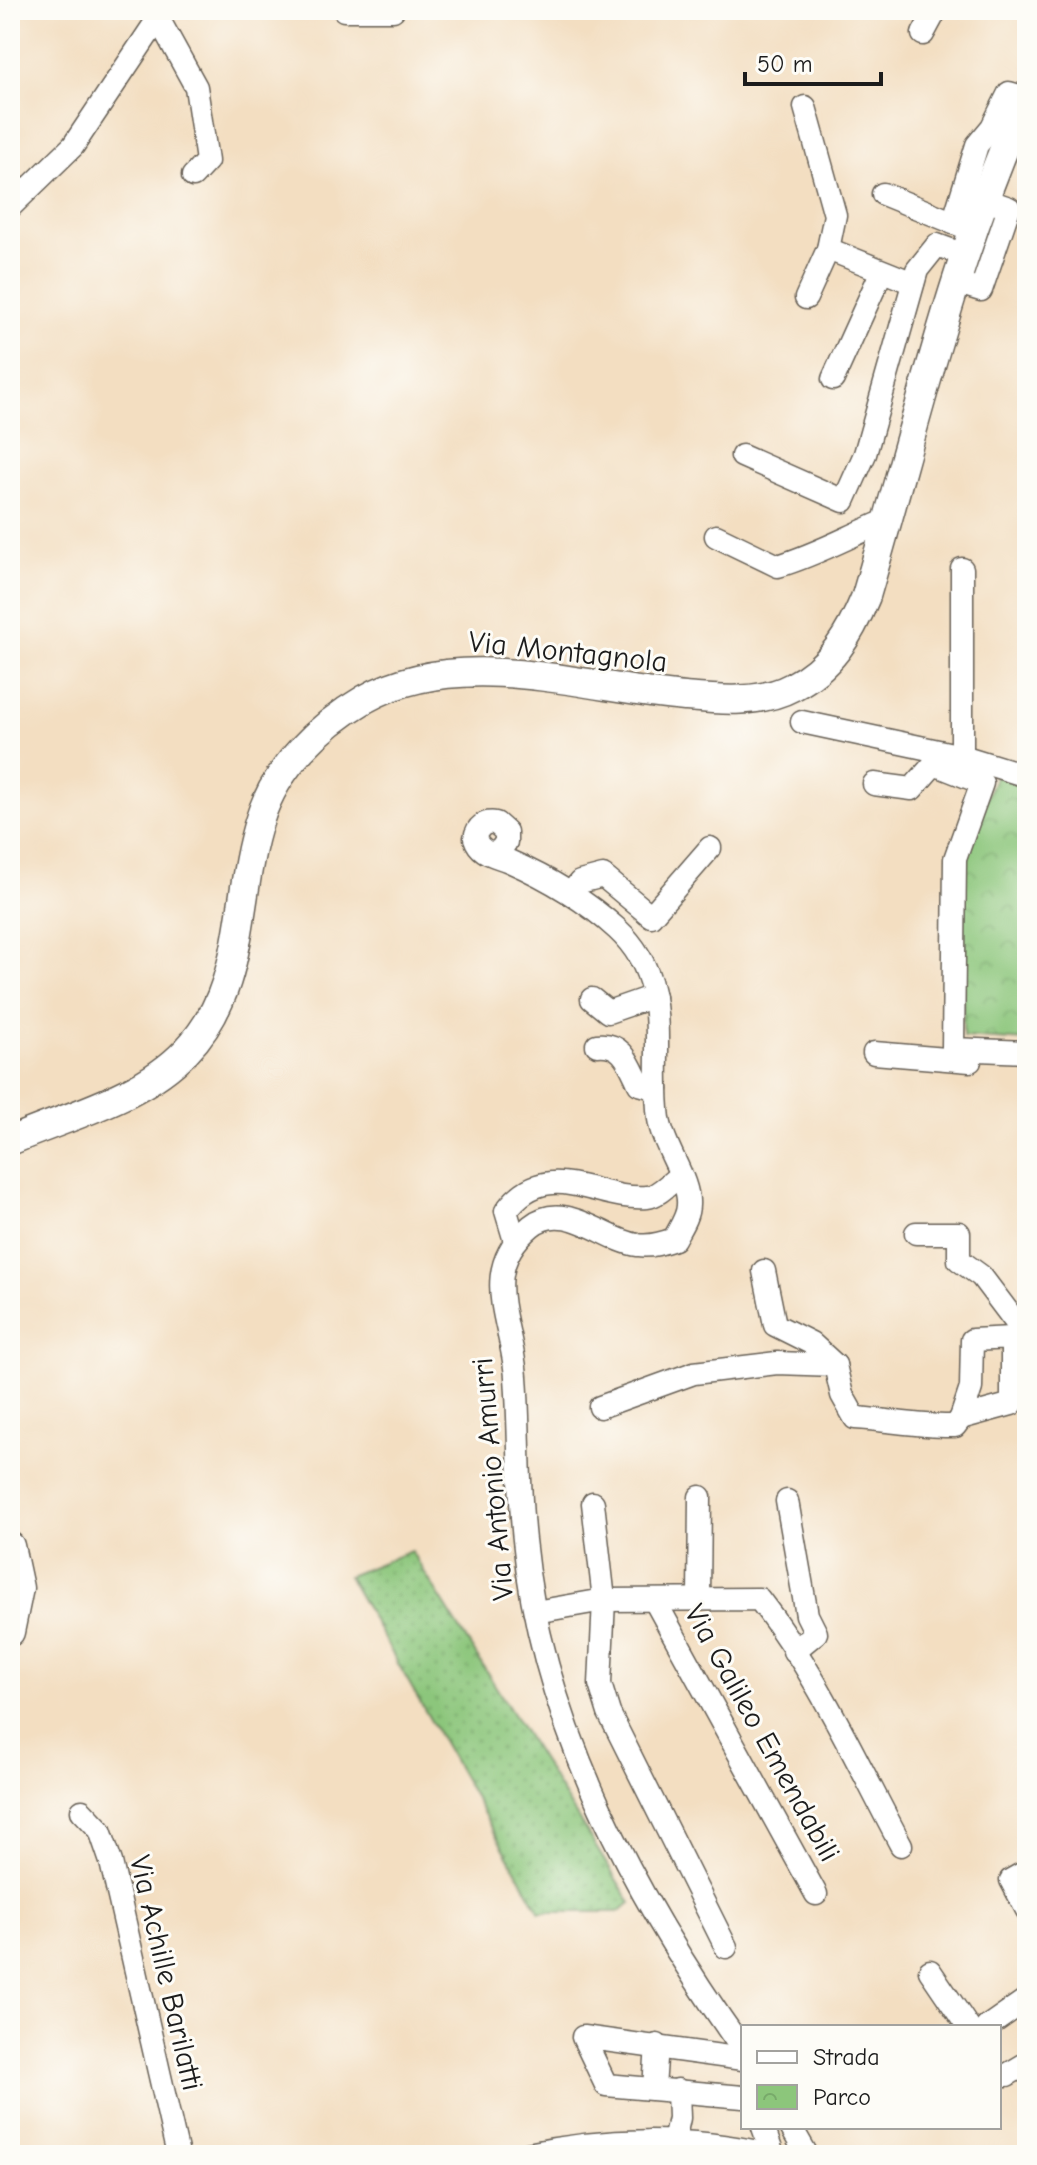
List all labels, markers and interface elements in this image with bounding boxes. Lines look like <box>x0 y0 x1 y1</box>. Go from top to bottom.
scale bar <box>745 36 881 86</box>
text: 50 m <box>757 50 813 78</box>
street label: Via Montagnola <box>467 624 669 680</box>
street label: Via Antonio Amurri <box>465 1356 521 1602</box>
street label: Via Galileo Emendabili <box>677 1598 847 1868</box>
street label: Via Achille Barilatti <box>122 1852 210 2094</box>
legend <box>741 2025 1001 2129</box>
text: Strada <box>813 2043 880 2071</box>
text: Parco <box>813 2083 871 2111</box>

